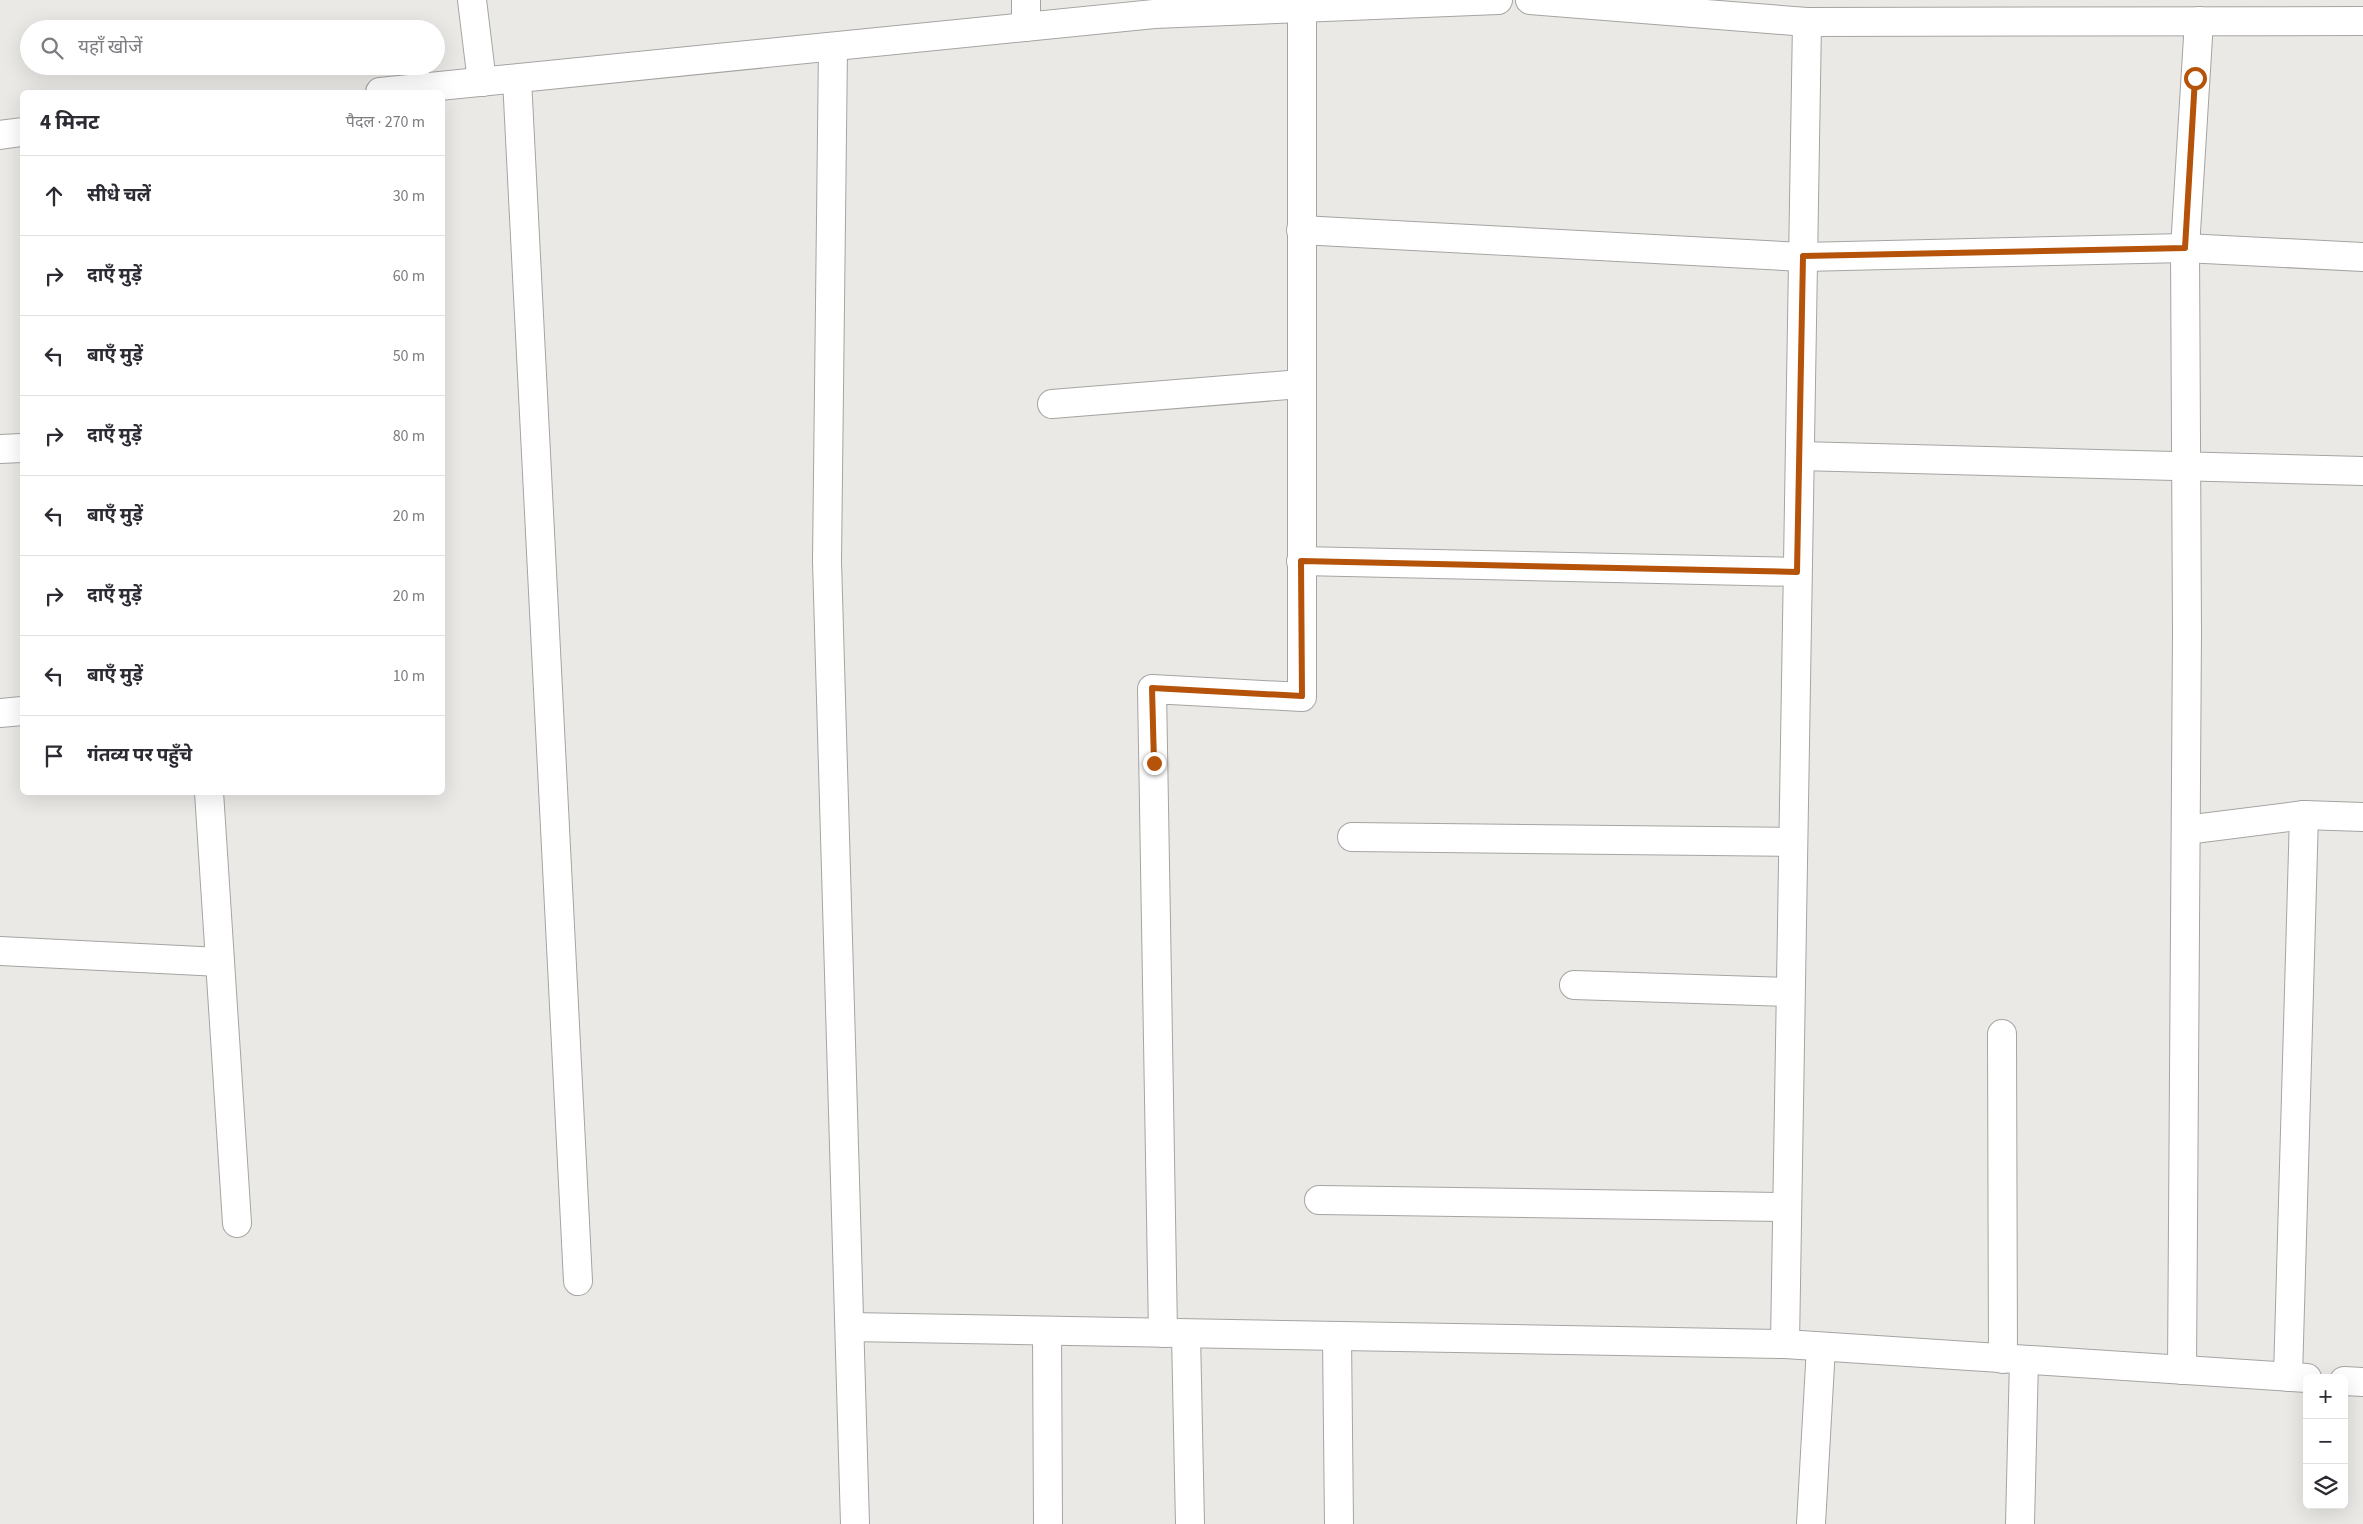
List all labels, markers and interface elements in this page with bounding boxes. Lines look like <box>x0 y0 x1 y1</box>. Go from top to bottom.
search box <box>20 20 445 75</box>
icon: search <box>38 34 66 62</box>
text: यहाँ खोजें <box>78 34 142 61</box>
route start <box>2184 67 2207 90</box>
text: 4 मिनट <box>40 107 99 137</box>
text: पैदल · 270 m <box>346 111 425 133</box>
icon: ahead <box>40 182 68 210</box>
text: सीधे चलें <box>87 182 151 209</box>
text: 30 m <box>393 185 425 207</box>
icon: right <box>40 262 68 290</box>
text: दाएँ मुड़ें <box>87 262 142 289</box>
text: 60 m <box>393 265 425 287</box>
icon: left <box>40 342 68 370</box>
text: बाएँ मुड़ें <box>87 342 143 369</box>
text: 50 m <box>393 345 425 367</box>
icon: right <box>40 422 68 450</box>
text: दाएँ मुड़ें <box>87 422 142 449</box>
text: 80 m <box>393 425 425 447</box>
icon: left <box>40 502 68 530</box>
text: बाएँ मुड़ें <box>87 502 143 529</box>
text: 20 m <box>393 505 425 527</box>
icon: right <box>40 582 68 610</box>
text: दाएँ मुड़ें <box>87 582 142 609</box>
text: 20 m <box>393 585 425 607</box>
icon: left <box>40 662 68 690</box>
text: बाएँ मुड़ें <box>87 662 143 689</box>
text: 10 m <box>393 665 425 687</box>
icon: arrive <box>40 742 68 770</box>
text: गंतव्य पर पहुँचे <box>87 742 192 769</box>
route end <box>1143 752 1166 775</box>
map controls <box>2303 1374 2348 1509</box>
button: + <box>2303 1374 2348 1419</box>
button: − <box>2303 1419 2348 1464</box>
button: layers <box>2303 1464 2348 1509</box>

